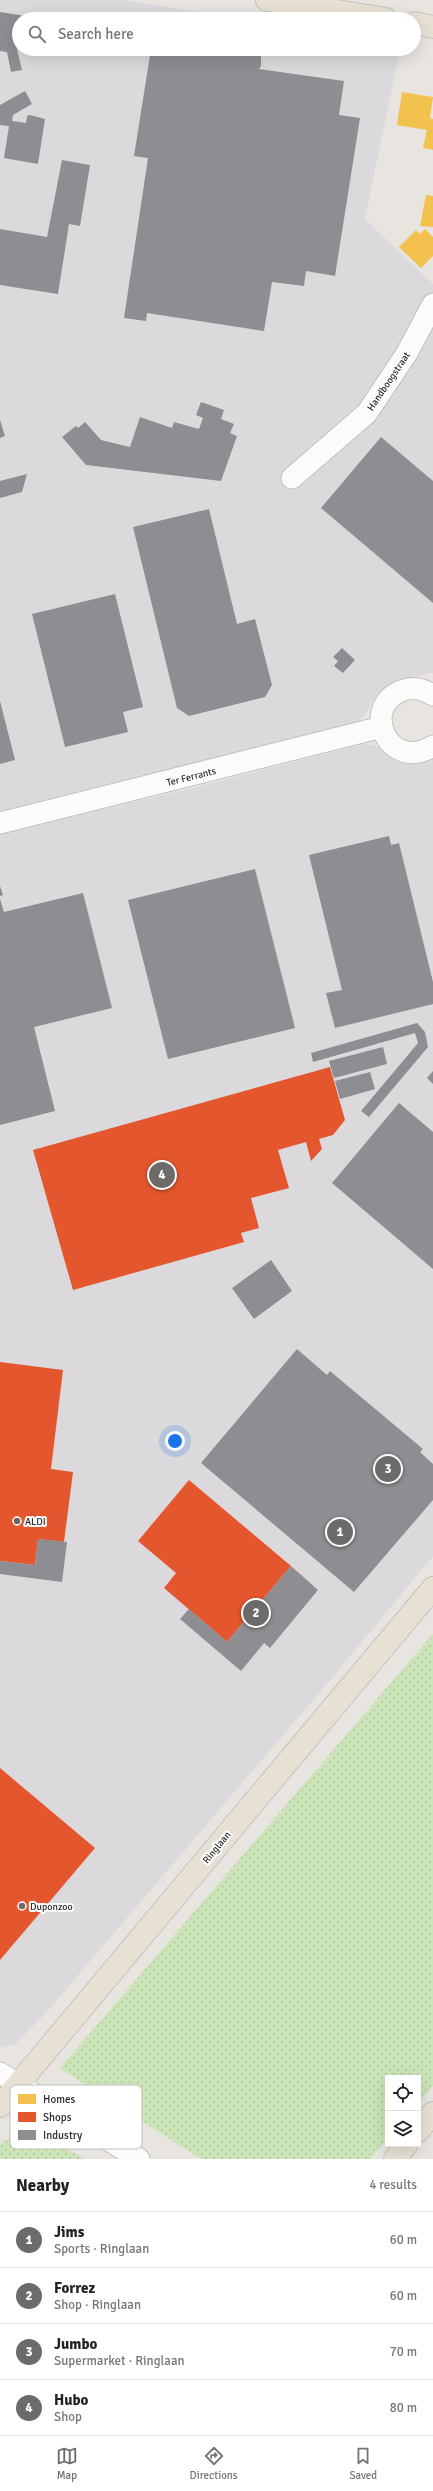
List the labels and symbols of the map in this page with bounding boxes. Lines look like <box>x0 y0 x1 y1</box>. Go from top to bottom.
street label: Handboogstraat <box>365 349 413 413</box>
street label: Ter Ferrants <box>165 765 218 789</box>
pin: 4 <box>149 1160 175 1190</box>
your location <box>165 1431 185 1451</box>
pin: 3 <box>375 1454 401 1484</box>
marker: ALDI <box>12 1516 22 1526</box>
place label: ALDI <box>25 1516 46 1528</box>
pin: 1 <box>327 1517 353 1547</box>
pin: 2 <box>243 1598 269 1628</box>
street label: Ringlaan <box>200 1829 233 1866</box>
marker: Duponzoo <box>17 1901 27 1911</box>
place label: Duponzoo <box>30 1901 73 1913</box>
legend <box>10 2085 142 2149</box>
text: Homes <box>43 2093 75 2106</box>
text: Shops <box>43 2111 72 2124</box>
text: Industry <box>43 2129 83 2142</box>

